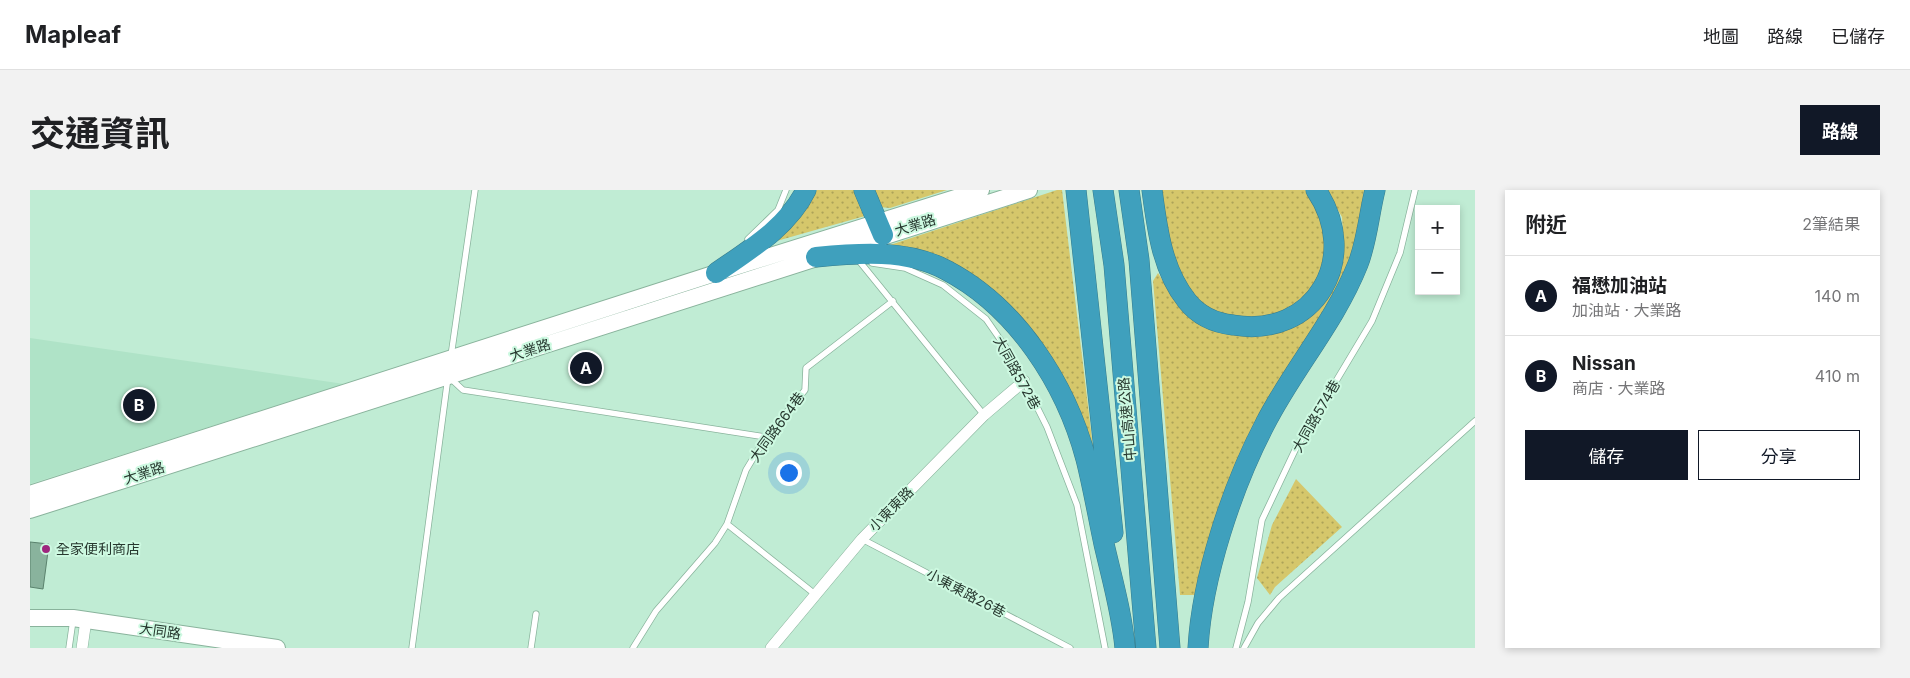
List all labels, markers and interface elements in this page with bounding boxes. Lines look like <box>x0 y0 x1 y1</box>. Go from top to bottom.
text: Mapleaf <box>25 20 121 49</box>
text: 地圖 <box>1703 26 1739 47</box>
text: 路線 <box>1767 26 1803 47</box>
text: 已儲存 <box>1831 26 1885 47</box>
button: 路線 <box>1800 105 1880 155</box>
text: 交通資訊 <box>30 112 170 154</box>
map controls <box>1415 205 1460 295</box>
button: + <box>1415 205 1460 250</box>
street label: 大業路 <box>892 210 937 239</box>
text: 附近 <box>1525 212 1567 237</box>
text: 2筆結果 <box>1802 214 1860 234</box>
button: − <box>1415 250 1460 295</box>
text: 福懋加油站 <box>1572 274 1667 297</box>
text: A <box>1535 286 1547 306</box>
text: 140 m <box>1815 286 1860 306</box>
text: 加油站 · 大業路 <box>1572 300 1682 320</box>
street label: 大同路572巷 <box>990 333 1045 412</box>
street label: 大業路 <box>507 335 552 364</box>
pin: A <box>570 349 602 387</box>
text: Nissan <box>1572 352 1636 375</box>
text: B <box>1536 366 1546 386</box>
text: 410 m <box>1815 366 1860 386</box>
street label: 中山高速公路 <box>1114 376 1139 462</box>
street label: 大同路574巷 <box>1288 377 1343 455</box>
text: 商店 · 大業路 <box>1572 378 1666 398</box>
pin: B <box>123 386 155 424</box>
street label: 大同路664巷 <box>745 388 808 465</box>
button: 儲存 <box>1525 430 1688 480</box>
button: 分享 <box>1698 430 1860 480</box>
street label: 大業路 <box>121 458 166 487</box>
your location <box>776 460 802 486</box>
street label: 小東東路 <box>865 483 916 534</box>
place label: 全家便利商店 <box>56 540 140 557</box>
marker: 全家便利商店 <box>40 543 52 555</box>
street label: 小東東路26巷 <box>924 565 1009 621</box>
street label: 大同路 <box>138 619 182 642</box>

